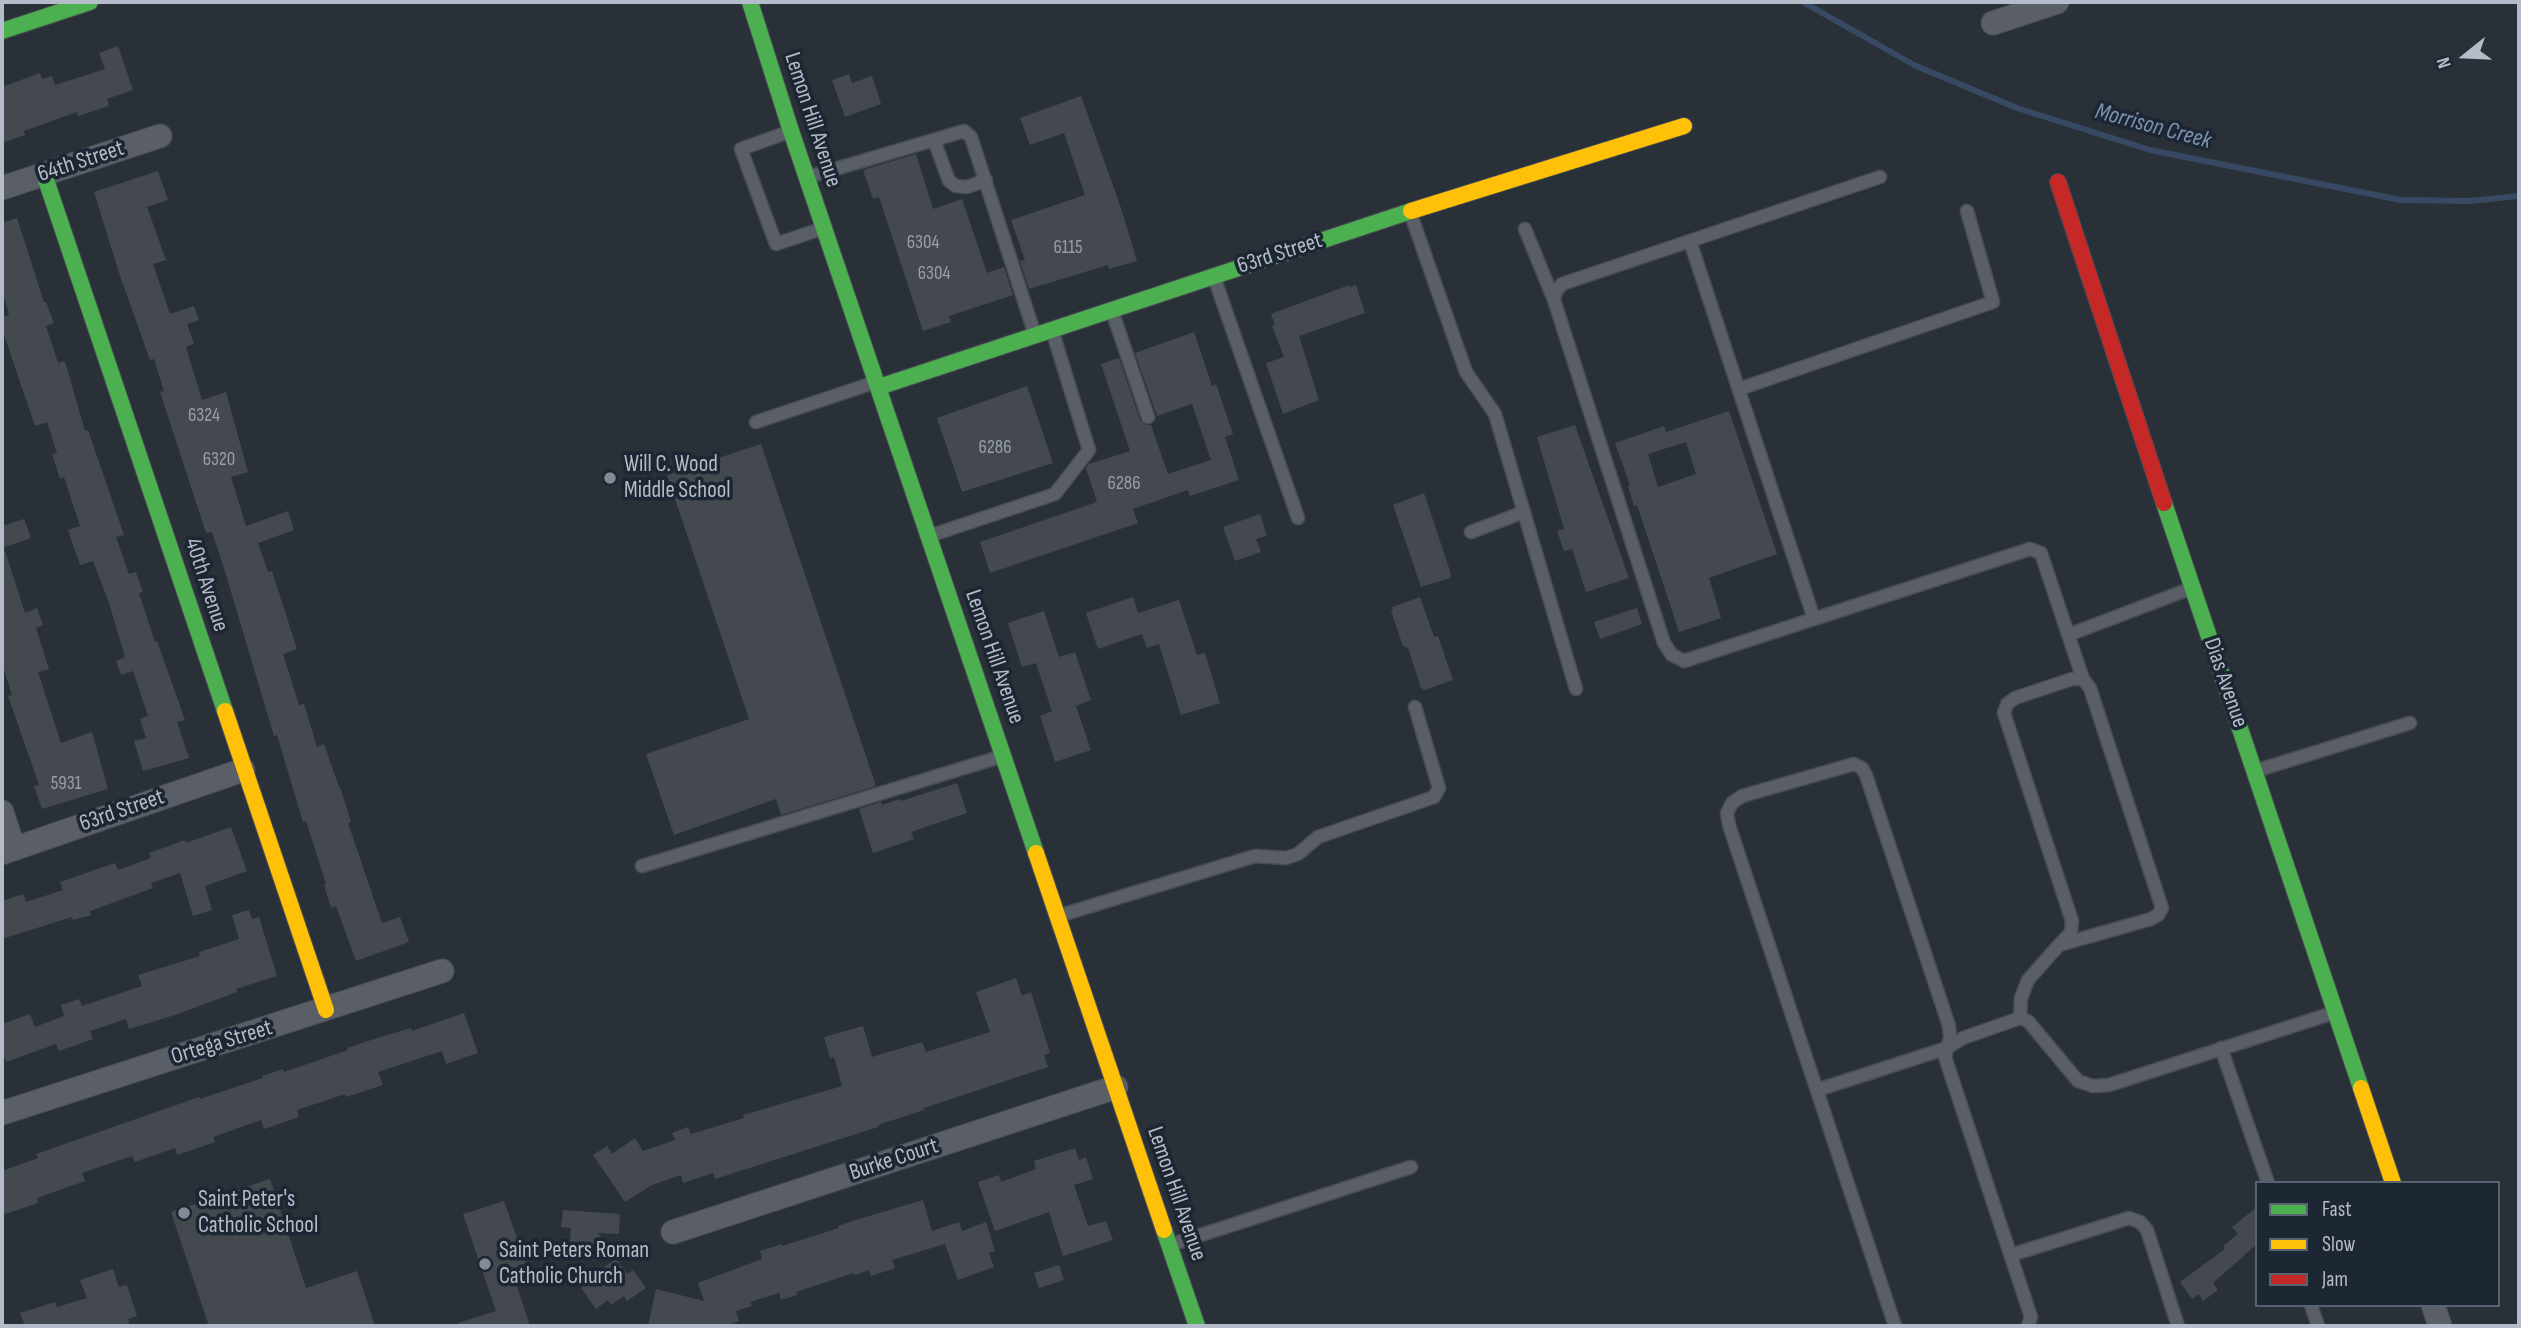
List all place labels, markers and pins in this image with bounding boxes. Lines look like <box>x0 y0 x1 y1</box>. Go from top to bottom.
place label: Will C. Wood Middle School <box>624 451 731 505</box>
marker: Will C. Wood Middle School <box>602 470 618 486</box>
place label: Saint Peter's Catholic School <box>198 1186 318 1240</box>
marker: Saint Peter's Catholic School <box>176 1205 192 1221</box>
place label: Saint Peters Roman Catholic Church <box>499 1237 649 1291</box>
marker: Saint Peters Roman Catholic Church <box>477 1256 493 1272</box>

